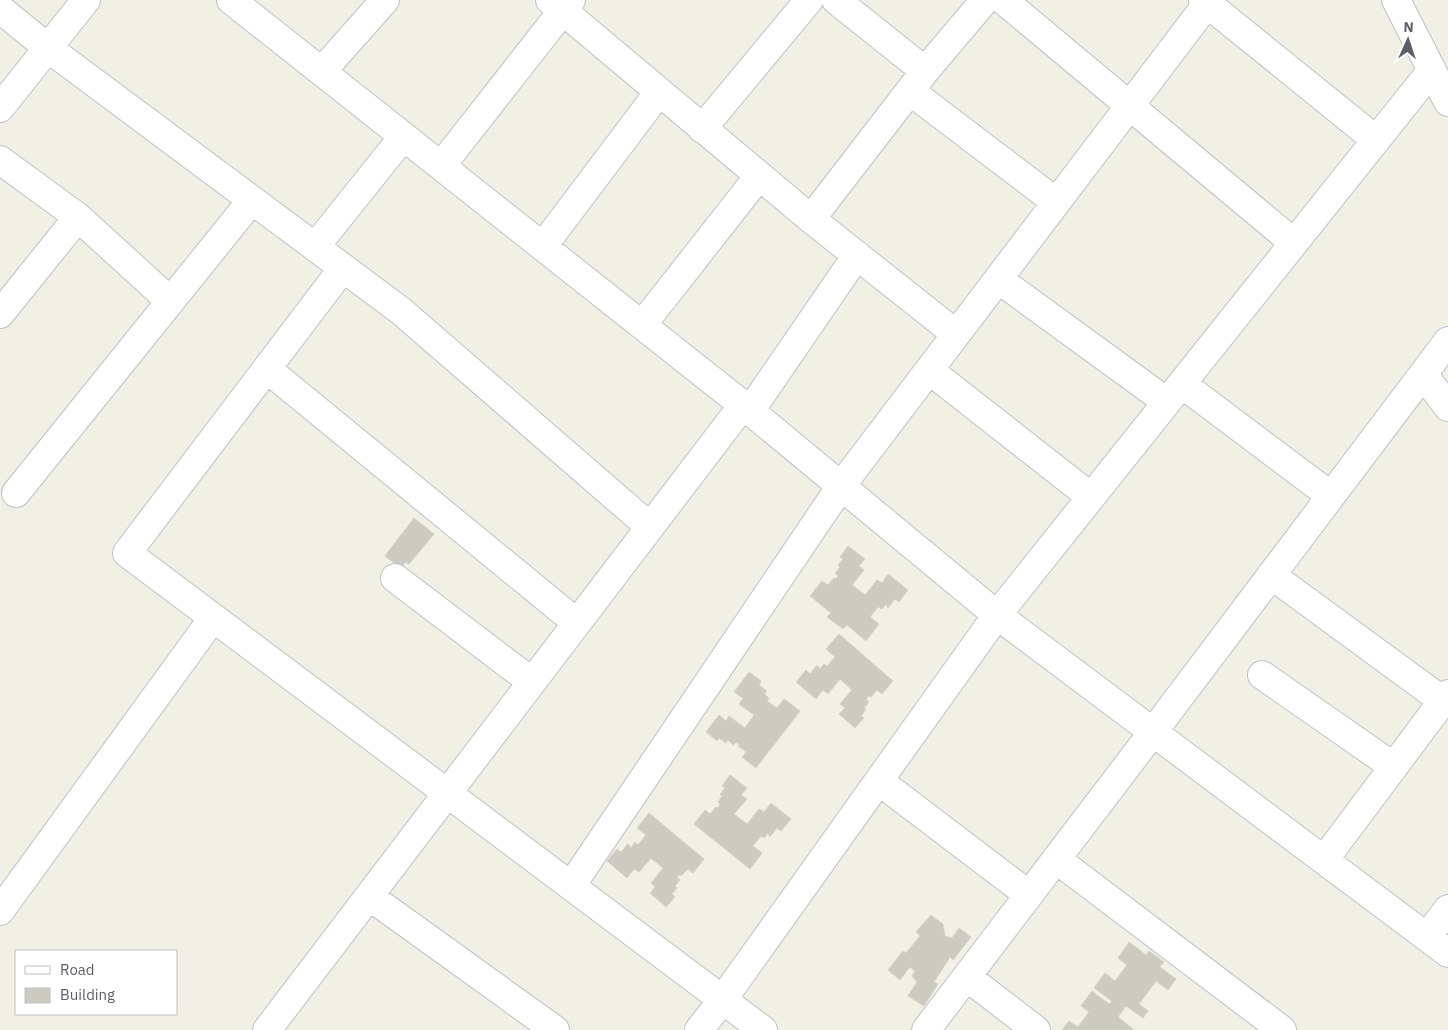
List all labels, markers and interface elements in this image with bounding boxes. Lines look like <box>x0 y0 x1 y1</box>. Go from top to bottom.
north arrow <box>1383 15 1433 65</box>
text: N <box>1403 18 1414 36</box>
legend <box>15 950 178 1015</box>
text: Road <box>60 960 95 979</box>
text: Building <box>60 985 115 1004</box>

